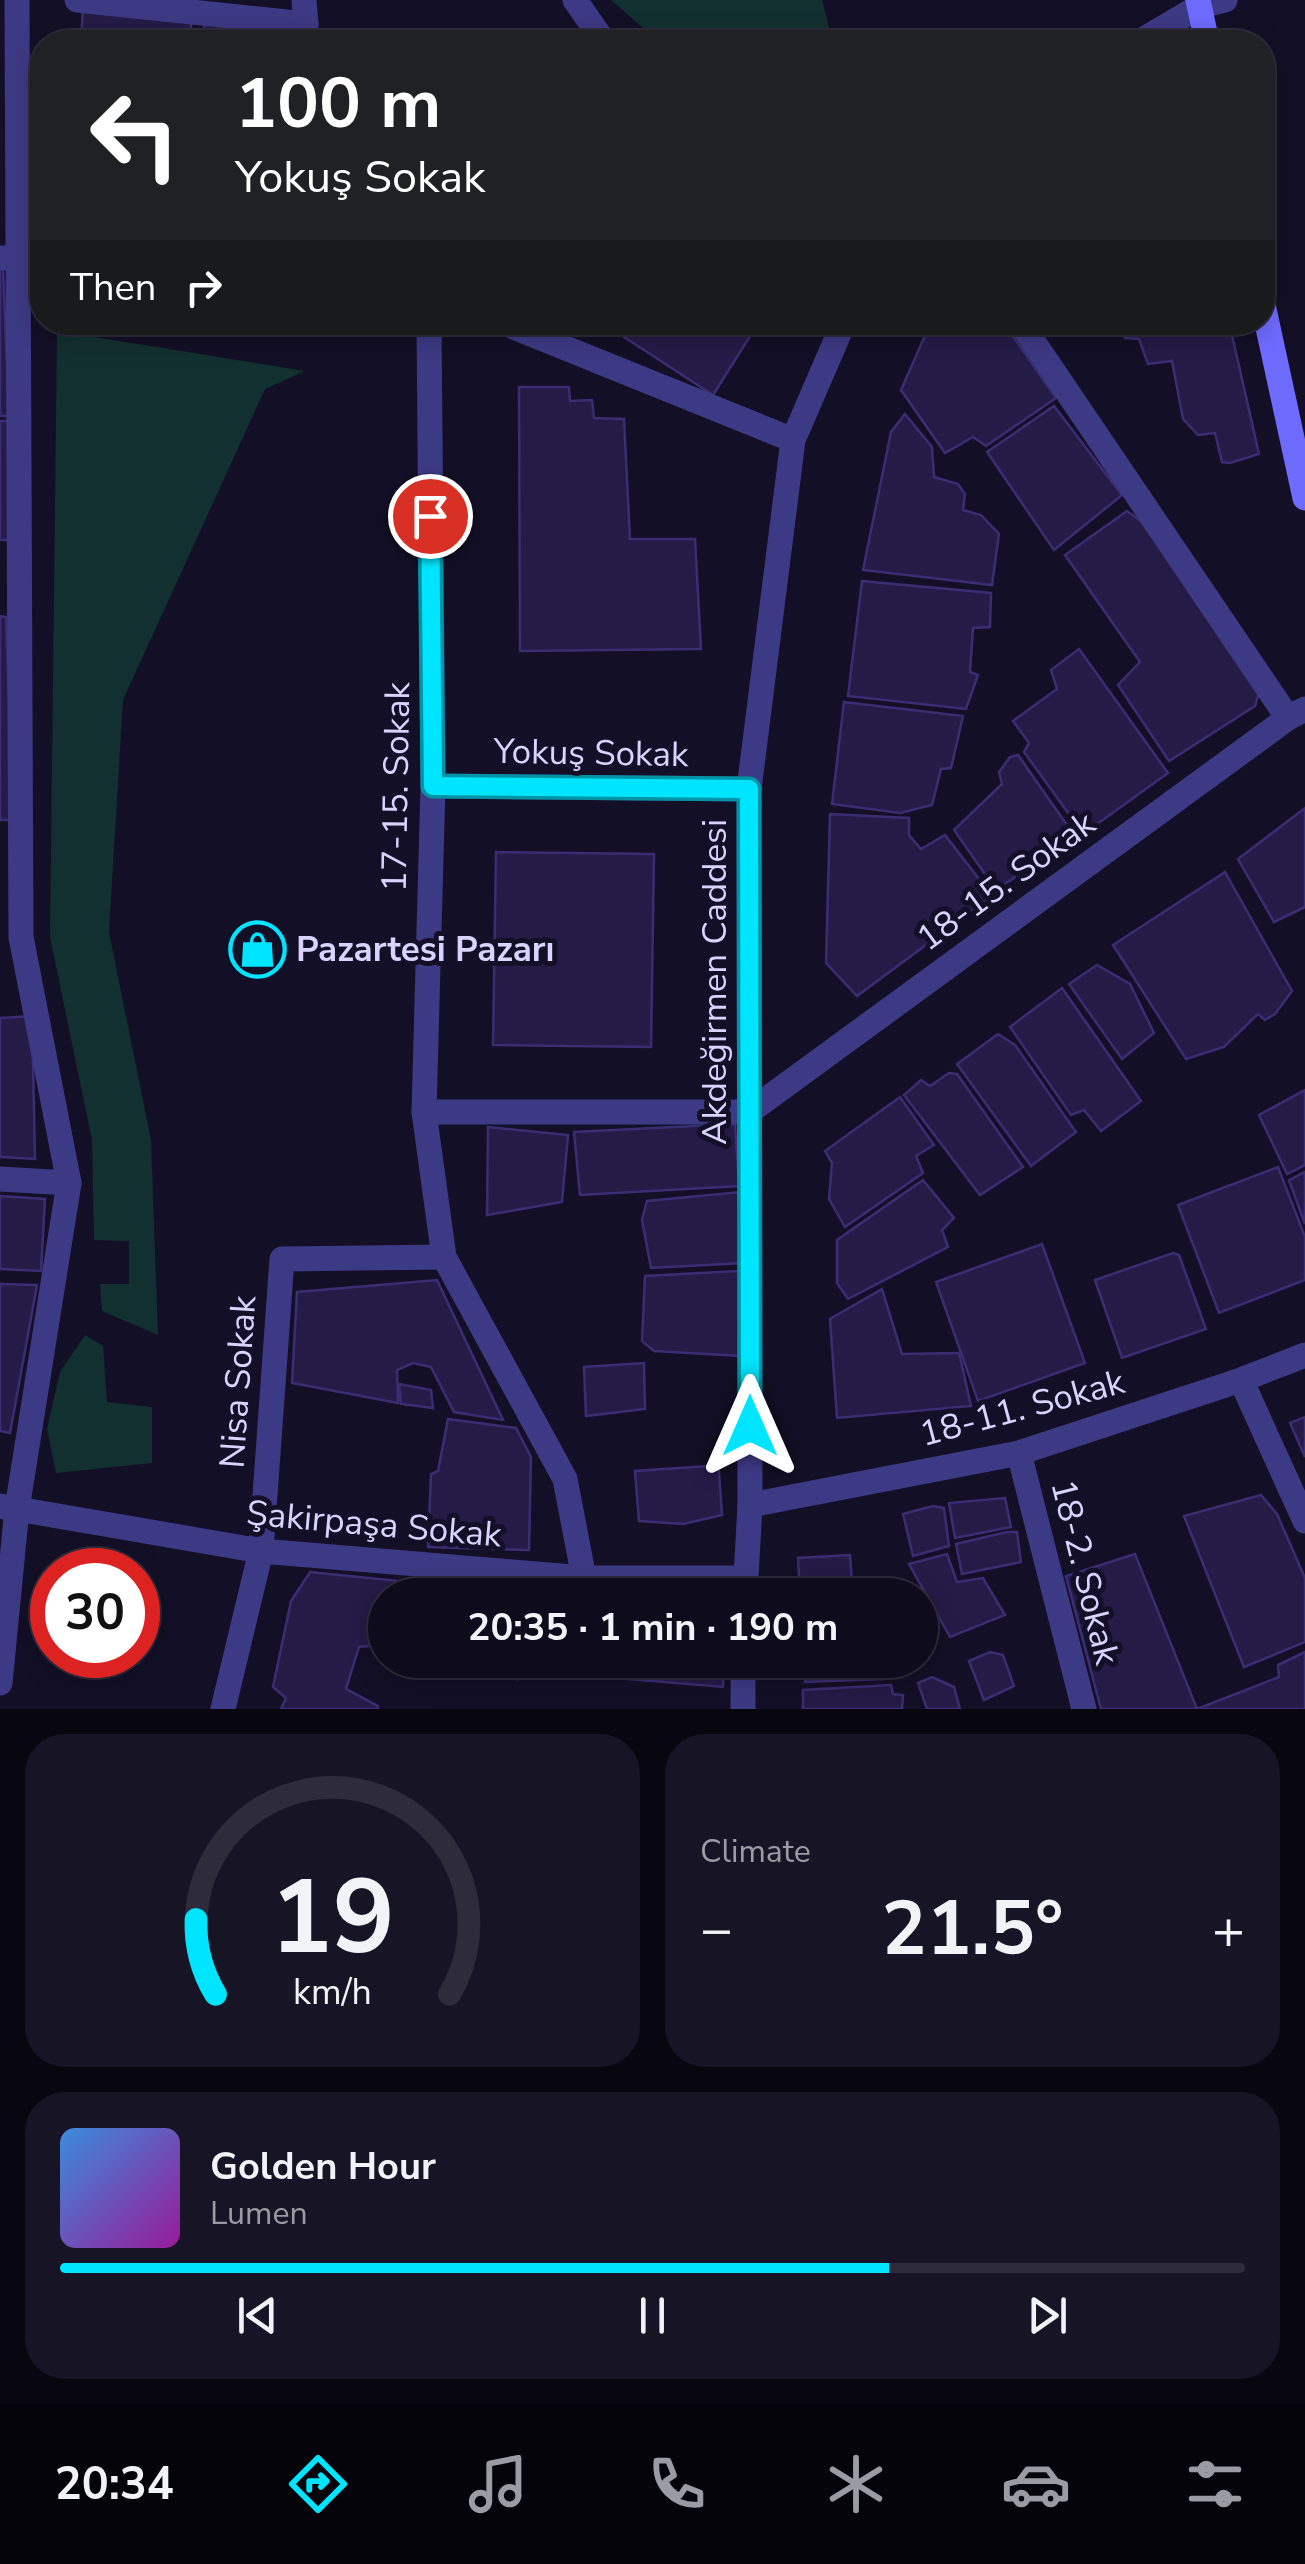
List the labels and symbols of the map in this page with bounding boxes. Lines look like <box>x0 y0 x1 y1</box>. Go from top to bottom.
pin <box>388 474 473 559</box>
street label: 17-15. Sokak <box>371 681 421 892</box>
street label: Yokuş Sokak <box>492 728 689 778</box>
street label: 18-15. Sokak <box>907 800 1105 962</box>
street label: Akdeğirmen Caddesi <box>691 819 738 1145</box>
shop icon: Pazartesi Pazarı <box>227 919 287 979</box>
place label: Pazartesi Pazarı <box>296 926 554 973</box>
street label: Nisa Sokak <box>209 1294 268 1470</box>
street label: 18-11. Sokak <box>914 1358 1130 1458</box>
position arrow <box>698 1374 802 1478</box>
street label: 18-2. Sokak <box>1039 1475 1131 1670</box>
street label: Şakirpaşa Sokak <box>244 1489 504 1559</box>
speed limit sign: 30 <box>30 1548 160 1678</box>

